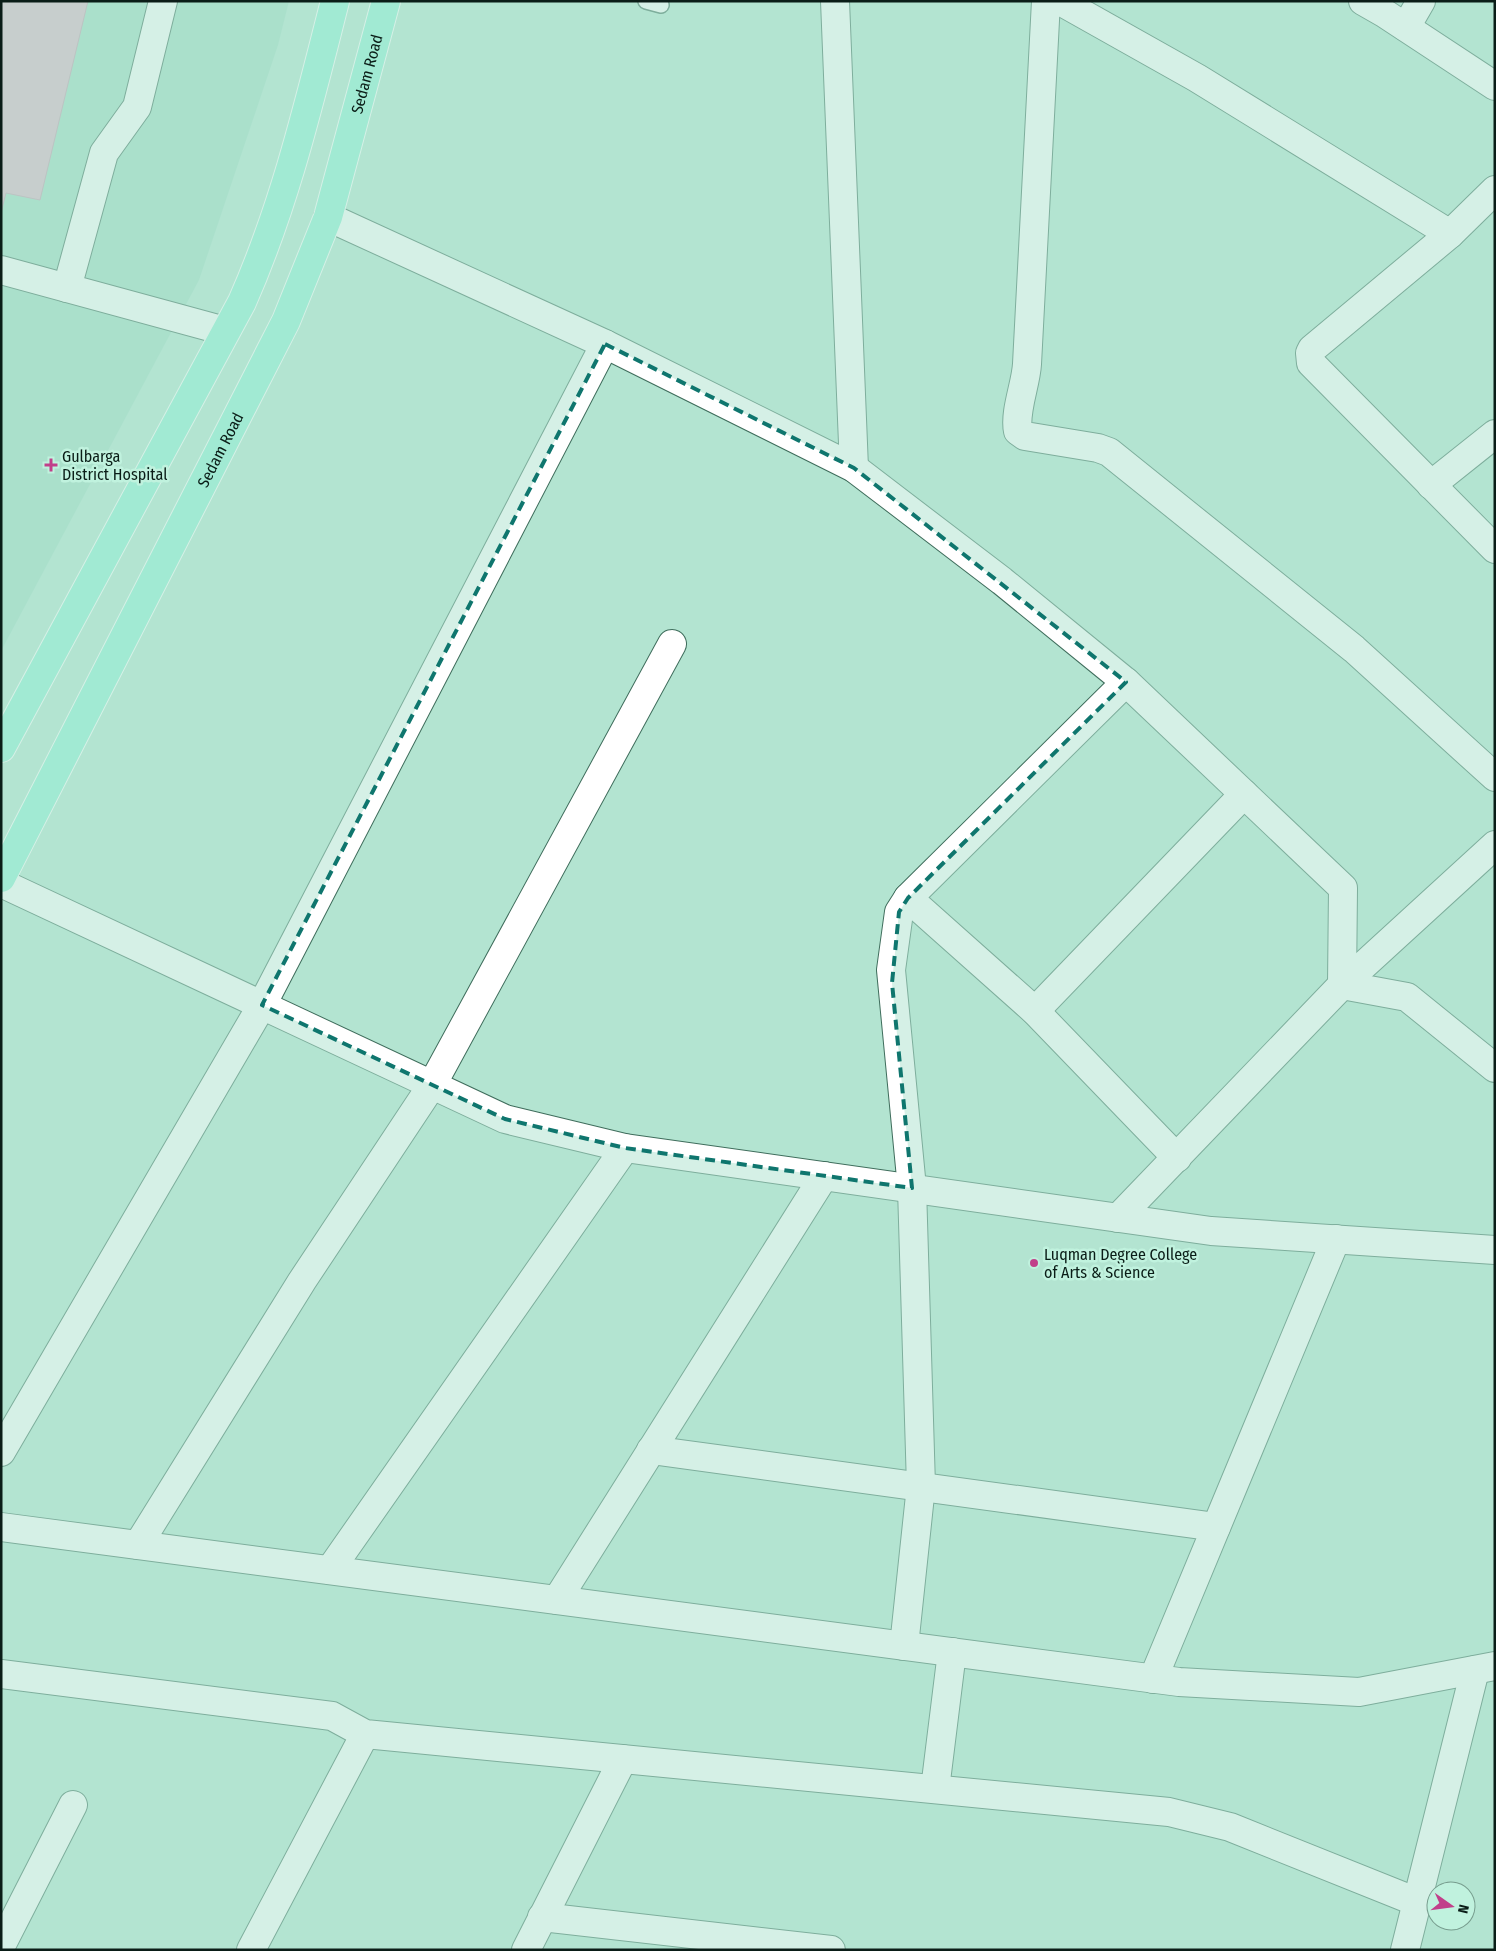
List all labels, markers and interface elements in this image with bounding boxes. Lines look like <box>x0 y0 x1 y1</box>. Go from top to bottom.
street label: Sedam Road <box>347 32 387 116</box>
street label: Sedam Road <box>194 409 248 491</box>
place label: Gulbarga District Hospital <box>62 447 167 484</box>
marker: Gulbarga District Hospital <box>44 458 58 472</box>
place label: Luqman Degree College of Arts & Science <box>1044 1245 1197 1282</box>
marker: Luqman Degree College of Arts & Science <box>1028 1257 1040 1269</box>
north arrow <box>1426 1881 1476 1931</box>
text: N <box>1454 1903 1472 1915</box>

